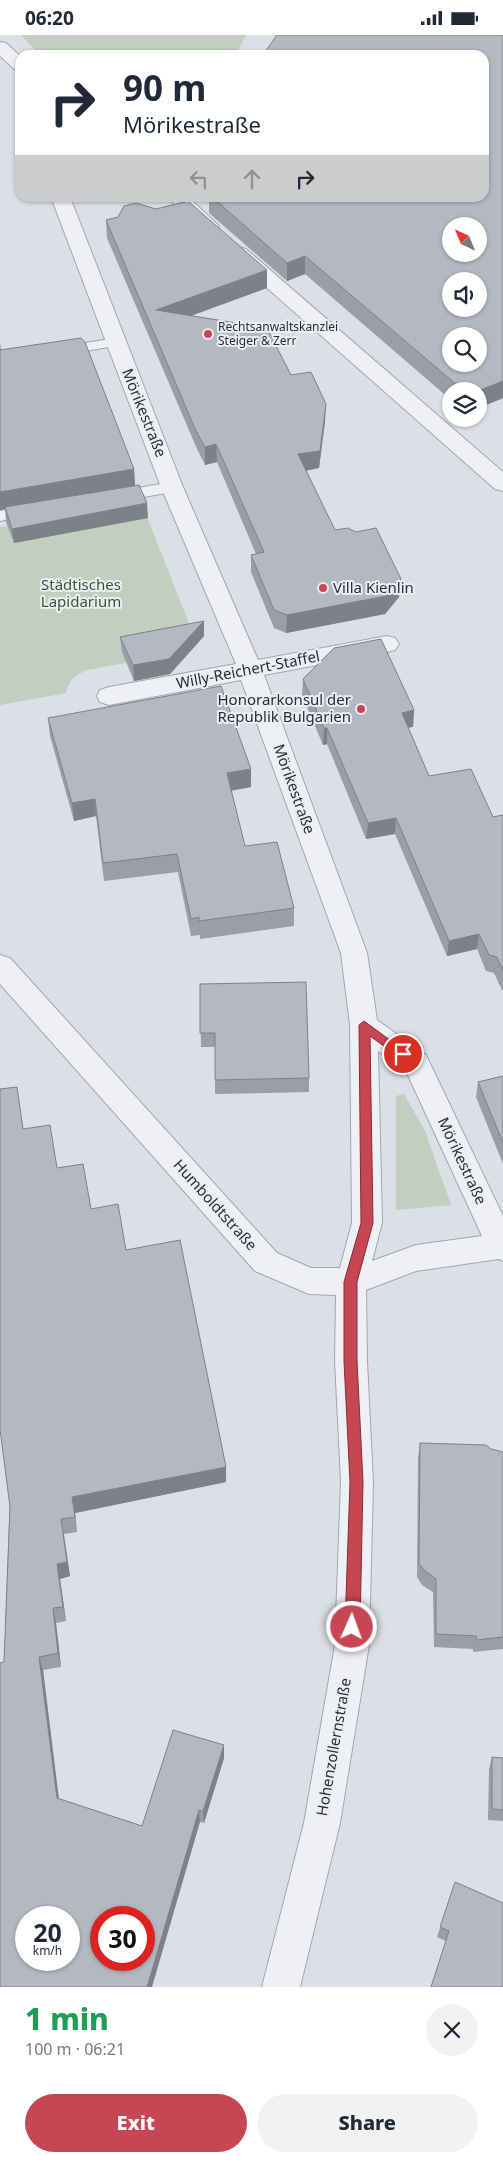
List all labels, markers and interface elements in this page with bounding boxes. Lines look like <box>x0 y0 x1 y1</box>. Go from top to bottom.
text: 06:20 <box>25 5 74 31</box>
text: 90 m <box>123 64 206 111</box>
icon: right <box>40 70 105 135</box>
text: Mörikestraße <box>123 109 261 139</box>
icon: left <box>185 165 213 193</box>
icon: ahead <box>238 165 266 193</box>
icon: right <box>291 165 319 193</box>
north arrow <box>442 217 488 263</box>
map controls <box>442 217 487 427</box>
button: sound <box>442 272 487 317</box>
place label: Rechtsanwaltskanzlei Steiger & Zerr <box>218 318 338 349</box>
button: search <box>442 327 487 372</box>
marker: Rechtsanwaltskanzlei Steiger & Zerr <box>202 328 214 340</box>
street label: Mörikestraße <box>118 365 172 460</box>
button: layers <box>442 382 487 427</box>
park label: Städtisches Lapidarium <box>41 574 121 611</box>
place label: Villa Kienlin <box>333 577 414 597</box>
marker: Villa Kienlin <box>317 582 329 594</box>
street label: Willy-Reichert-Staffel <box>174 645 321 693</box>
place label: Honorarkonsul der Republik Bulgarien <box>217 689 351 726</box>
marker: Honorarkonsul der Republik Bulgarien <box>355 703 367 715</box>
street label: Mörikestraße <box>269 741 320 836</box>
pin <box>382 1033 424 1075</box>
icon: arrive <box>389 1040 417 1068</box>
street label: Mörikestraße <box>434 1114 492 1207</box>
street label: Humboldtstraße <box>169 1155 262 1254</box>
position arrow <box>325 1600 377 1652</box>
street label: Hohenzollernstraße <box>311 1676 355 1817</box>
speed limit sign: 30 <box>90 1906 155 1971</box>
text: 20 <box>33 1915 62 1949</box>
text: km/h <box>33 1942 62 1959</box>
text: 1 min <box>25 1998 109 2039</box>
button: close <box>426 2004 478 2056</box>
text: 100 m · 06:21 <box>25 2038 125 2060</box>
button: Exit <box>25 2094 247 2152</box>
button: Share <box>257 2094 478 2152</box>

